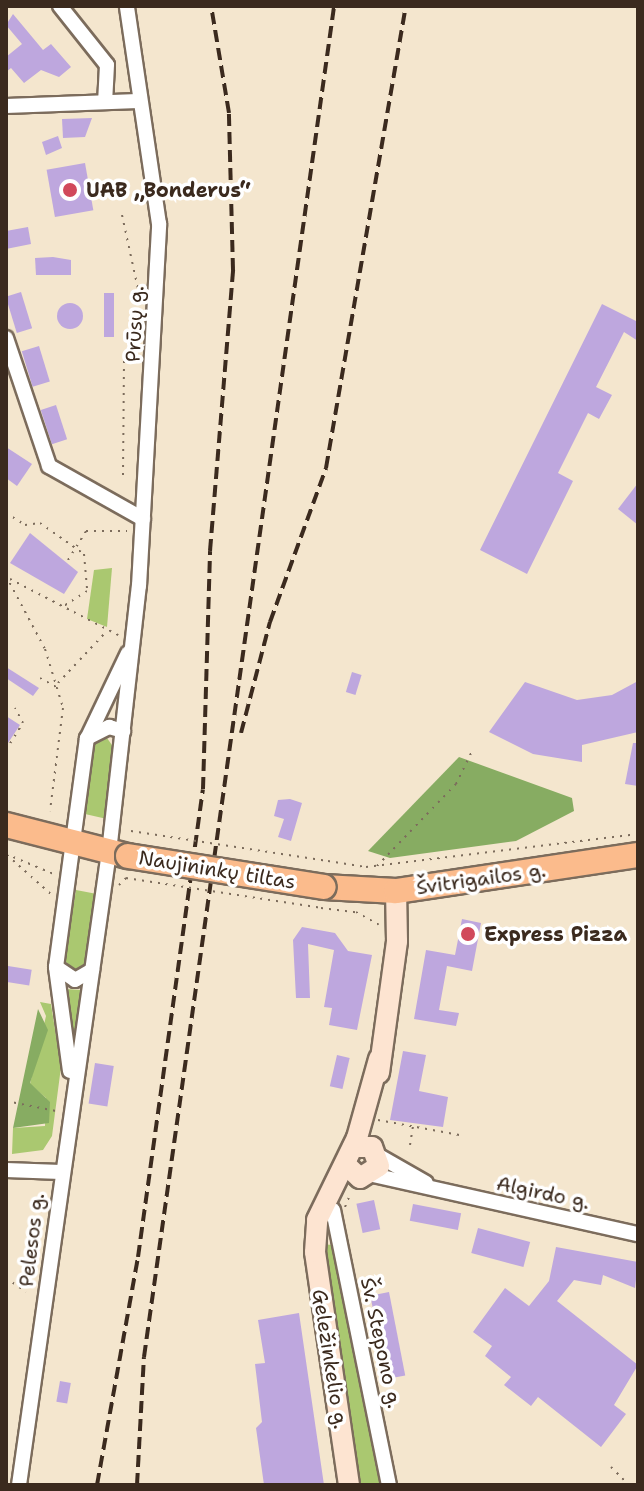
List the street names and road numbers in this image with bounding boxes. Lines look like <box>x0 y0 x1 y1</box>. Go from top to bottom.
street label: Prūsų g. <box>121 285 149 363</box>
street label: Naujininkų tiltas <box>137 846 297 894</box>
street label: Švitrigailos g. <box>415 858 547 900</box>
street label: Algirdo g. <box>494 1171 592 1215</box>
street label: Pelesos g. <box>14 1192 50 1288</box>
street label: Šv. Stepono g. <box>355 1276 407 1410</box>
street label: Geležinkelio g. <box>307 1287 353 1431</box>

